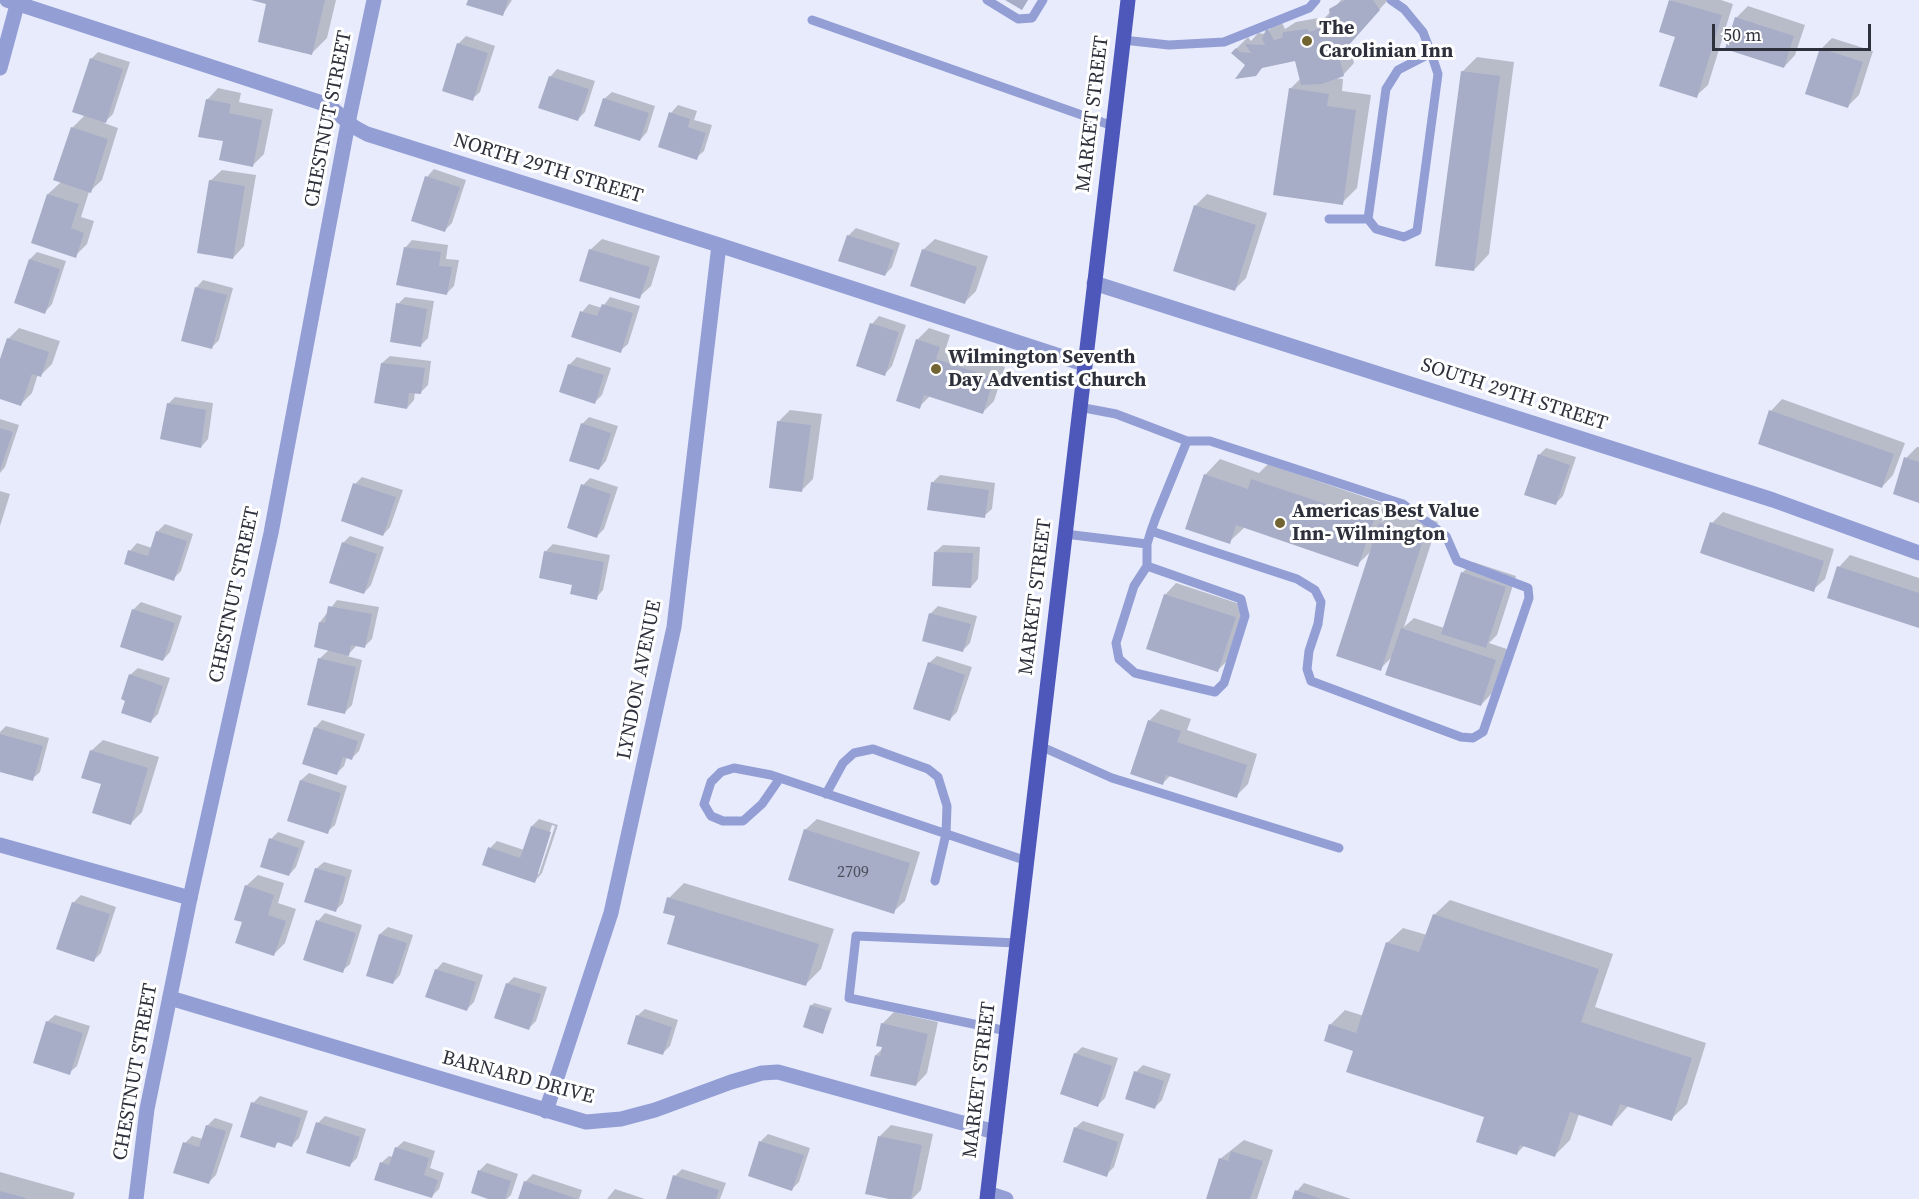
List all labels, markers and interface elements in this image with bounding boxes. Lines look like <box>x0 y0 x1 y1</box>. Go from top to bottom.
scale bar <box>1715 12 1874 50</box>
place label: The Carolinian Inn <box>1319 17 1453 64</box>
text: 50 m <box>1723 22 1761 47</box>
street label: CHESTNUT STREET <box>300 29 358 209</box>
street label: MARKET STREET <box>1071 34 1115 194</box>
marker: The Carolinian Inn <box>1300 34 1314 48</box>
street label: NORTH 29TH STREET <box>450 129 646 209</box>
place label: Wilmington Seventh Day Adventist Church <box>948 346 1146 393</box>
street label: SOUTH 29TH STREET <box>1418 354 1610 436</box>
marker: Wilmington Seventh Day Adventist Church <box>929 362 943 376</box>
place label: Americas Best Value Inn- Wilmington <box>1292 500 1479 547</box>
street label: CHESTNUT STREET <box>205 505 265 685</box>
marker: Americas Best Value Inn- Wilmington <box>1273 516 1287 530</box>
street label: MARKET STREET <box>1014 517 1058 677</box>
street label: LYNDON AVENUE <box>613 598 667 762</box>
house number: 2709 <box>837 863 869 883</box>
street label: CHESTNUT STREET <box>109 982 163 1162</box>
street label: MARKET STREET <box>958 1000 1002 1160</box>
street label: BARNARD DRIVE <box>439 1046 597 1110</box>

